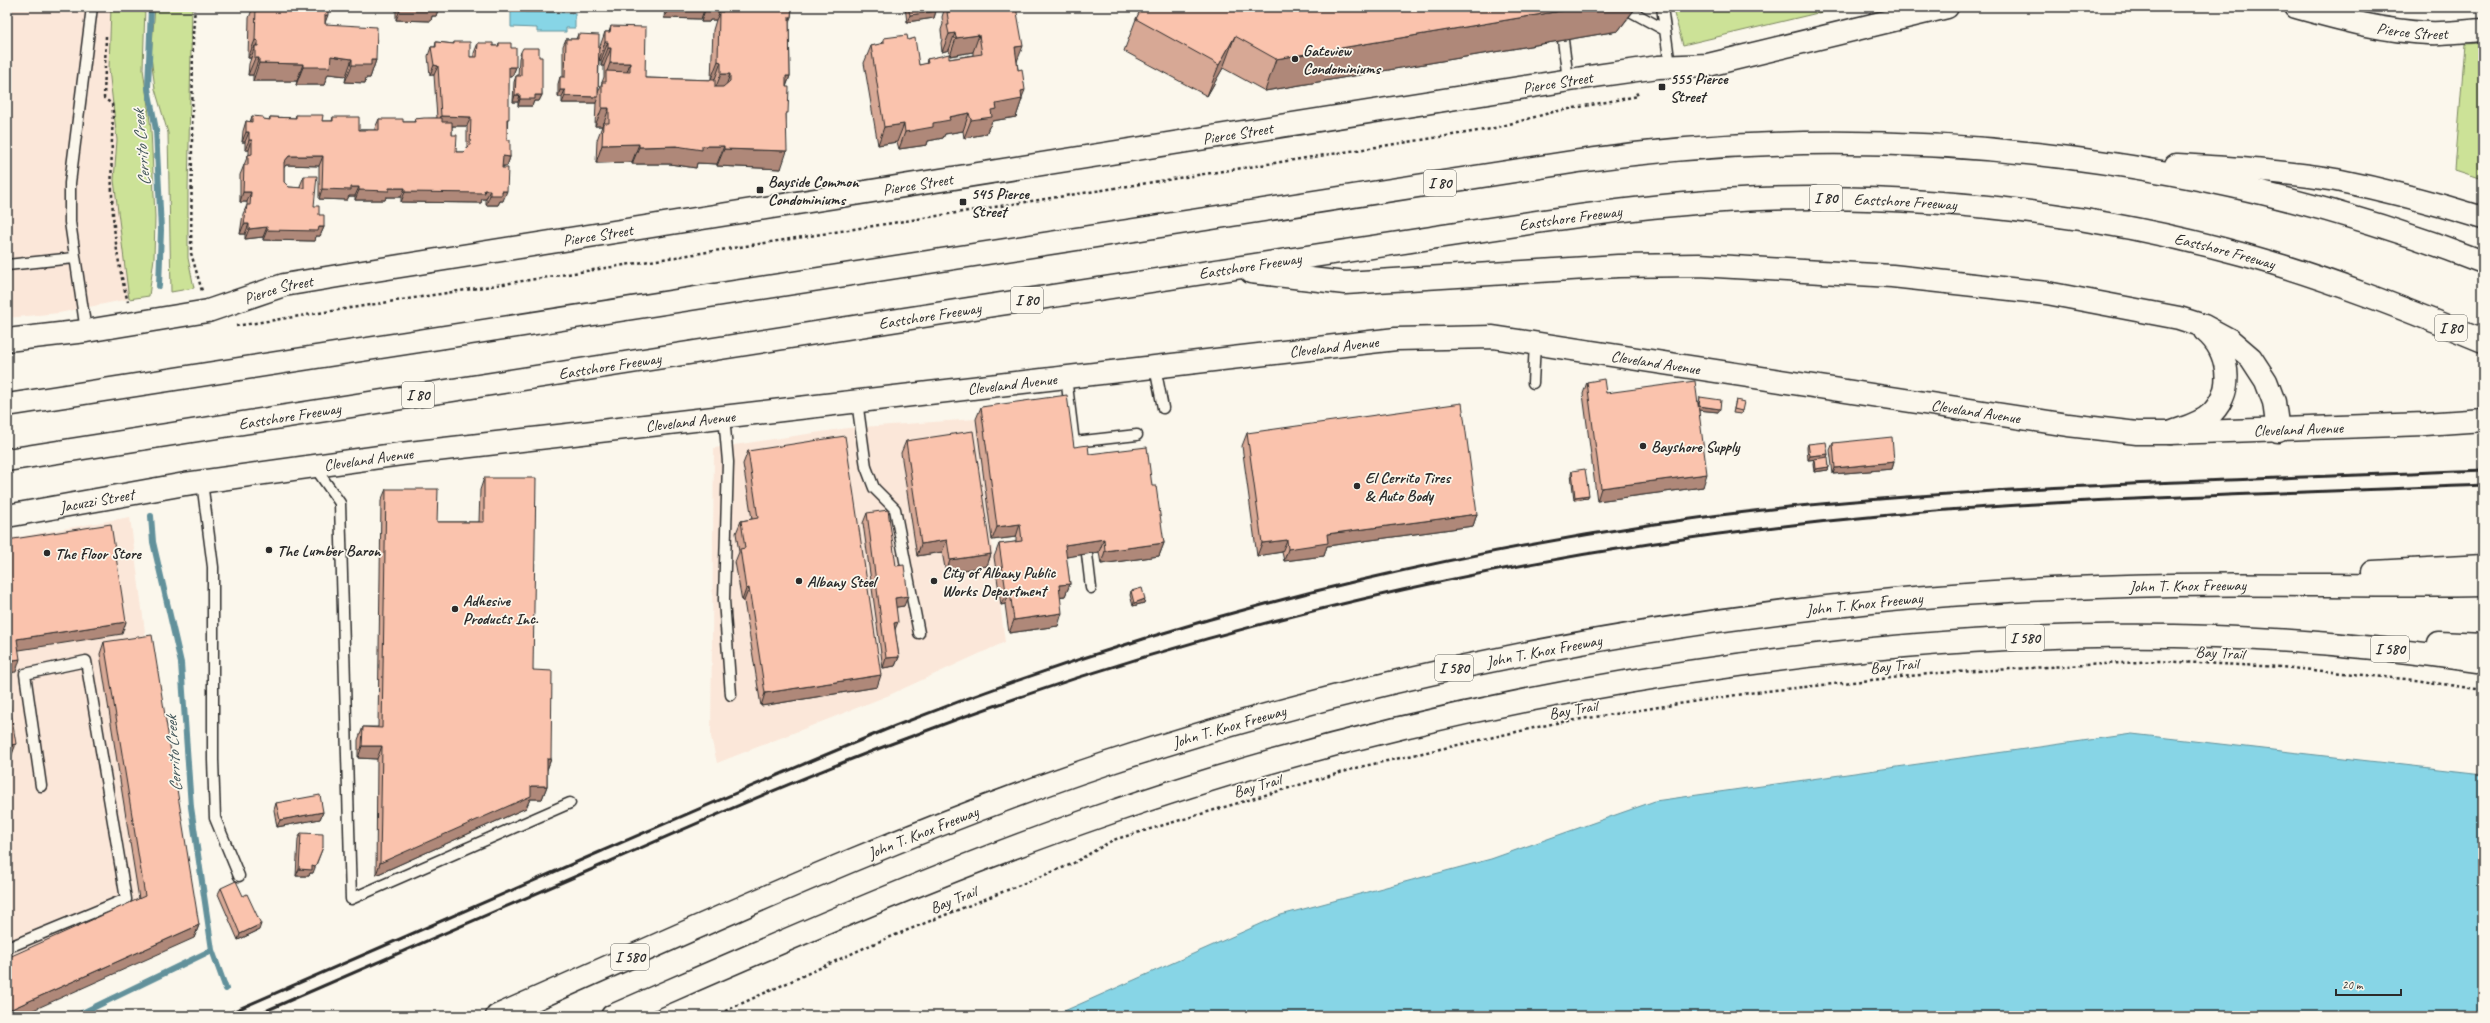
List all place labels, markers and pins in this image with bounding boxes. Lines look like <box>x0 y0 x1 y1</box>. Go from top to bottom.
place label: Gateview Condominiums <box>1303 41 1381 79</box>
marker: Gateview Condominiums <box>1290 54 1300 64</box>
place label: 555 Pierce Street <box>1670 69 1729 107</box>
marker: 555 Pierce Street <box>1657 82 1667 92</box>
place label: Bayside Common Condominiums <box>768 172 860 210</box>
place label: 545 Pierce Street <box>971 184 1031 222</box>
marker: Bayside Common Condominiums <box>755 185 765 195</box>
marker: 545 Pierce Street <box>958 197 968 207</box>
place label: Bayshore Supply <box>1651 437 1741 457</box>
marker: Bayshore Supply <box>1638 441 1648 451</box>
place label: El Cerrito Tires & Auto Body <box>1365 468 1451 506</box>
marker: El Cerrito Tires & Auto Body <box>1352 481 1362 491</box>
place label: The Lumber Baron <box>277 541 382 561</box>
place label: The Floor Store <box>55 544 143 564</box>
marker: The Lumber Baron <box>264 545 274 555</box>
marker: The Floor Store <box>42 548 52 558</box>
place label: City of Albany Public Works Department <box>942 563 1056 601</box>
place label: Albany Steel <box>807 572 879 592</box>
marker: Albany Steel <box>794 576 804 586</box>
marker: City of Albany Public Works Department <box>929 576 939 586</box>
place label: Adhesive Products Inc. <box>463 591 539 629</box>
marker: Adhesive Products Inc. <box>450 604 460 614</box>

